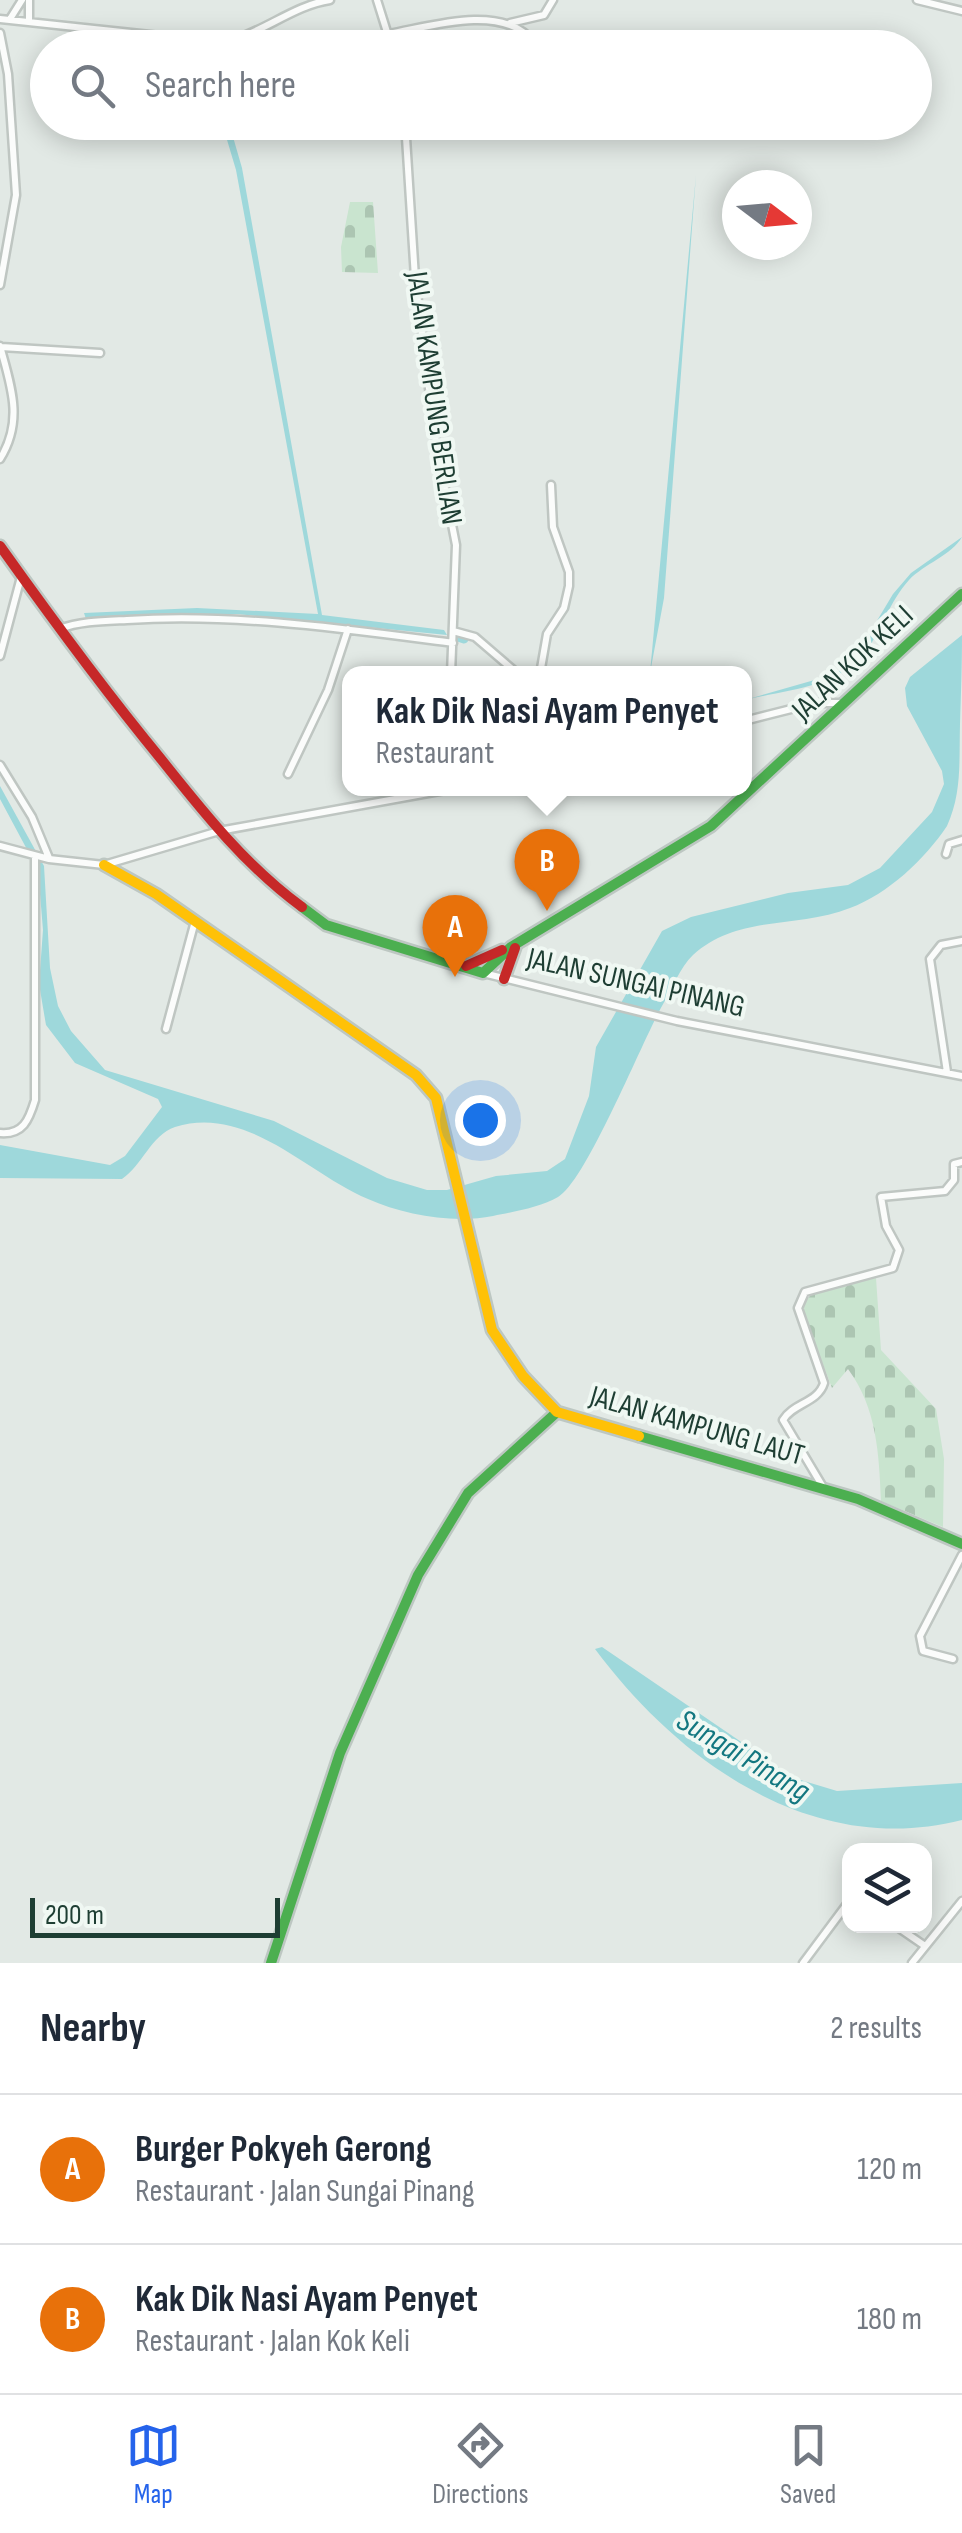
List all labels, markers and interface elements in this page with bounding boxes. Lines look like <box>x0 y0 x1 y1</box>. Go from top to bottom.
search box <box>30 30 932 140</box>
icon: search <box>65 58 120 113</box>
text: Search here <box>145 63 296 108</box>
north arrow <box>722 170 812 260</box>
street label: JALAN KAMPUNG BERLIAN <box>398 268 470 527</box>
street label: JALAN KOK KELI <box>784 598 921 729</box>
popup <box>342 666 752 796</box>
text: Kak Dik Nasi Ayam Penyet <box>376 689 718 734</box>
text: Restaurant <box>376 734 494 773</box>
pin: B <box>514 828 580 911</box>
pin: A <box>422 894 488 977</box>
street label: JALAN SUNGAI PINANG <box>523 940 748 1026</box>
your location <box>455 1095 506 1146</box>
street label: JALAN KAMPUNG LAUT <box>585 1378 808 1474</box>
water label: Sungai Pinang <box>669 1701 817 1811</box>
map controls <box>842 1843 932 1933</box>
button: layers <box>842 1843 932 1933</box>
scale bar <box>30 1893 280 1938</box>
text: 200 m <box>45 1899 104 1932</box>
text: Nearby <box>40 2003 146 2054</box>
text: 2 results <box>830 2009 922 2048</box>
text: Burger Pokyeh Gerong <box>135 2127 432 2172</box>
text: A <box>65 2150 80 2189</box>
text: 120 m <box>857 2150 922 2189</box>
text: Restaurant · Jalan Sungai Pinang <box>135 2172 475 2211</box>
text: Kak Dik Nasi Ayam Penyet <box>135 2277 478 2322</box>
text: B <box>65 2300 80 2339</box>
text: 180 m <box>857 2300 922 2339</box>
text: Restaurant · Jalan Kok Keli <box>135 2322 410 2361</box>
tab: Map <box>126 2418 181 2511</box>
tab: Directions <box>432 2418 529 2511</box>
tab: Saved <box>780 2418 836 2511</box>

